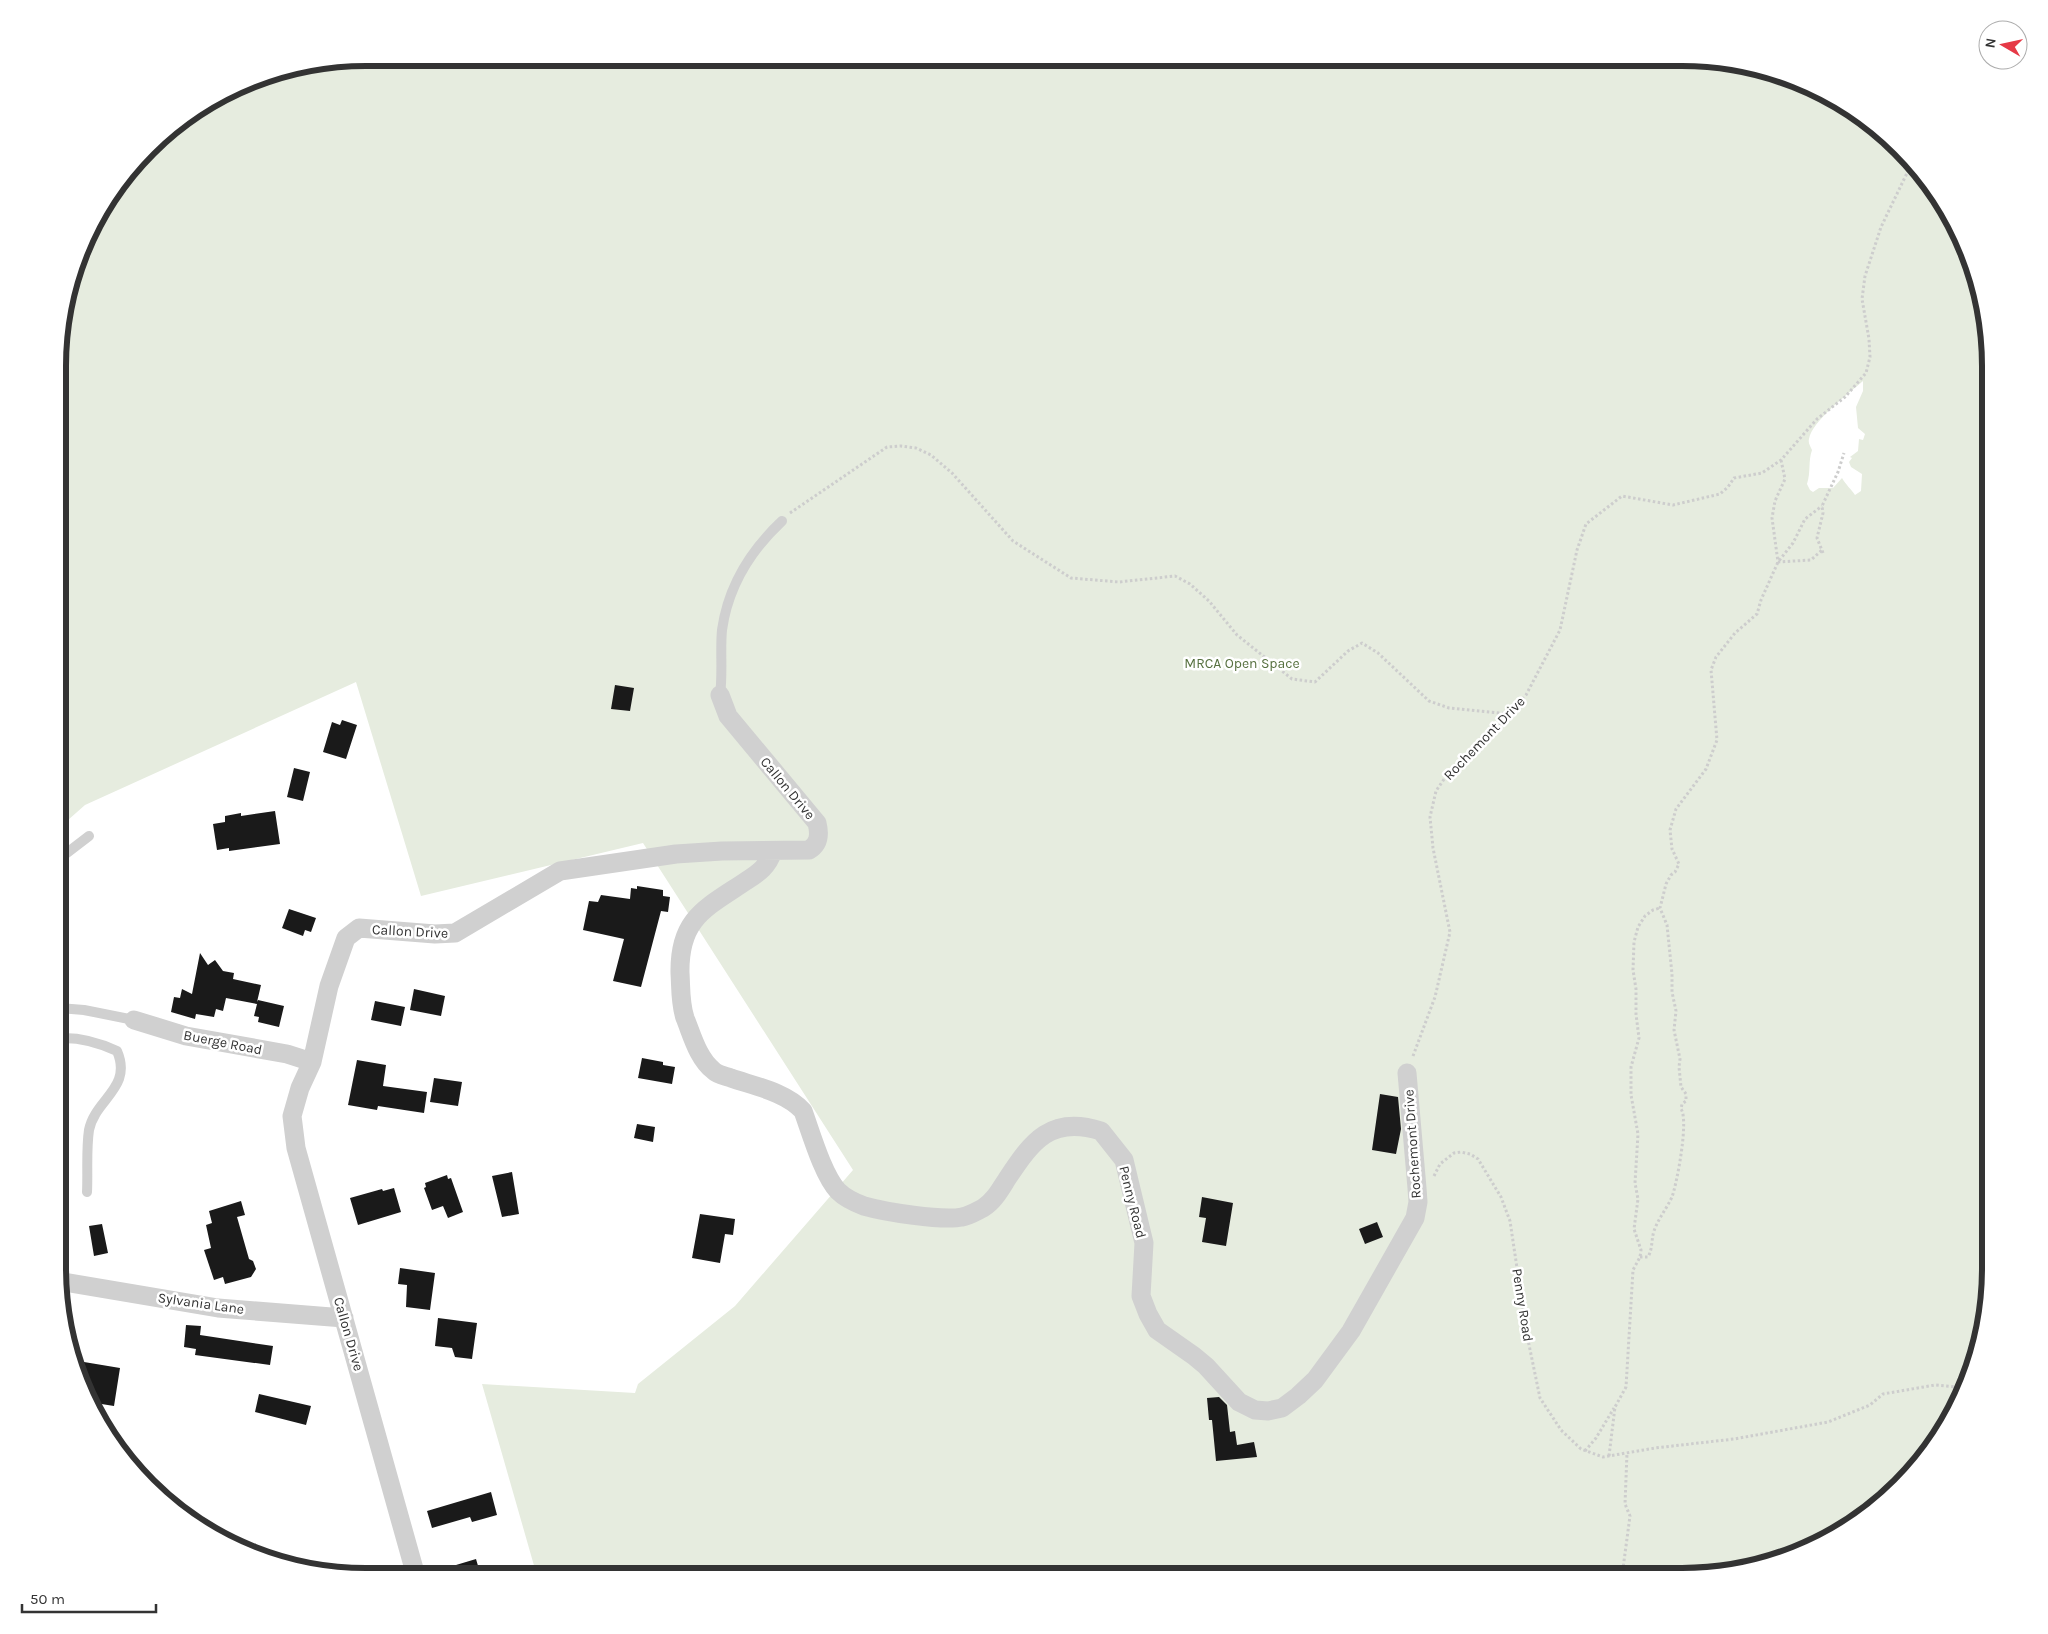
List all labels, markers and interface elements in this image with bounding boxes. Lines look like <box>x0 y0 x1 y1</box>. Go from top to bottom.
north arrow <box>1978 20 2028 70</box>
text: N <box>1981 37 2000 49</box>
park label: MRCA Open Space <box>1184 655 1300 672</box>
street label: Rochemont Drive <box>1440 693 1529 784</box>
street label: Callon Drive <box>757 754 819 823</box>
street label: Callon Drive <box>371 921 448 942</box>
street label: Buerge Road <box>182 1027 264 1058</box>
street label: Rochemont Drive <box>1400 1089 1425 1199</box>
street label: Penny Road <box>1115 1164 1150 1240</box>
street label: Penny Road <box>1508 1267 1537 1343</box>
street label: Sylvania Lane <box>157 1289 245 1318</box>
street label: Callon Drive <box>330 1295 367 1373</box>
scale bar <box>22 1582 156 1614</box>
text: 50 m <box>30 1590 65 1608</box>

